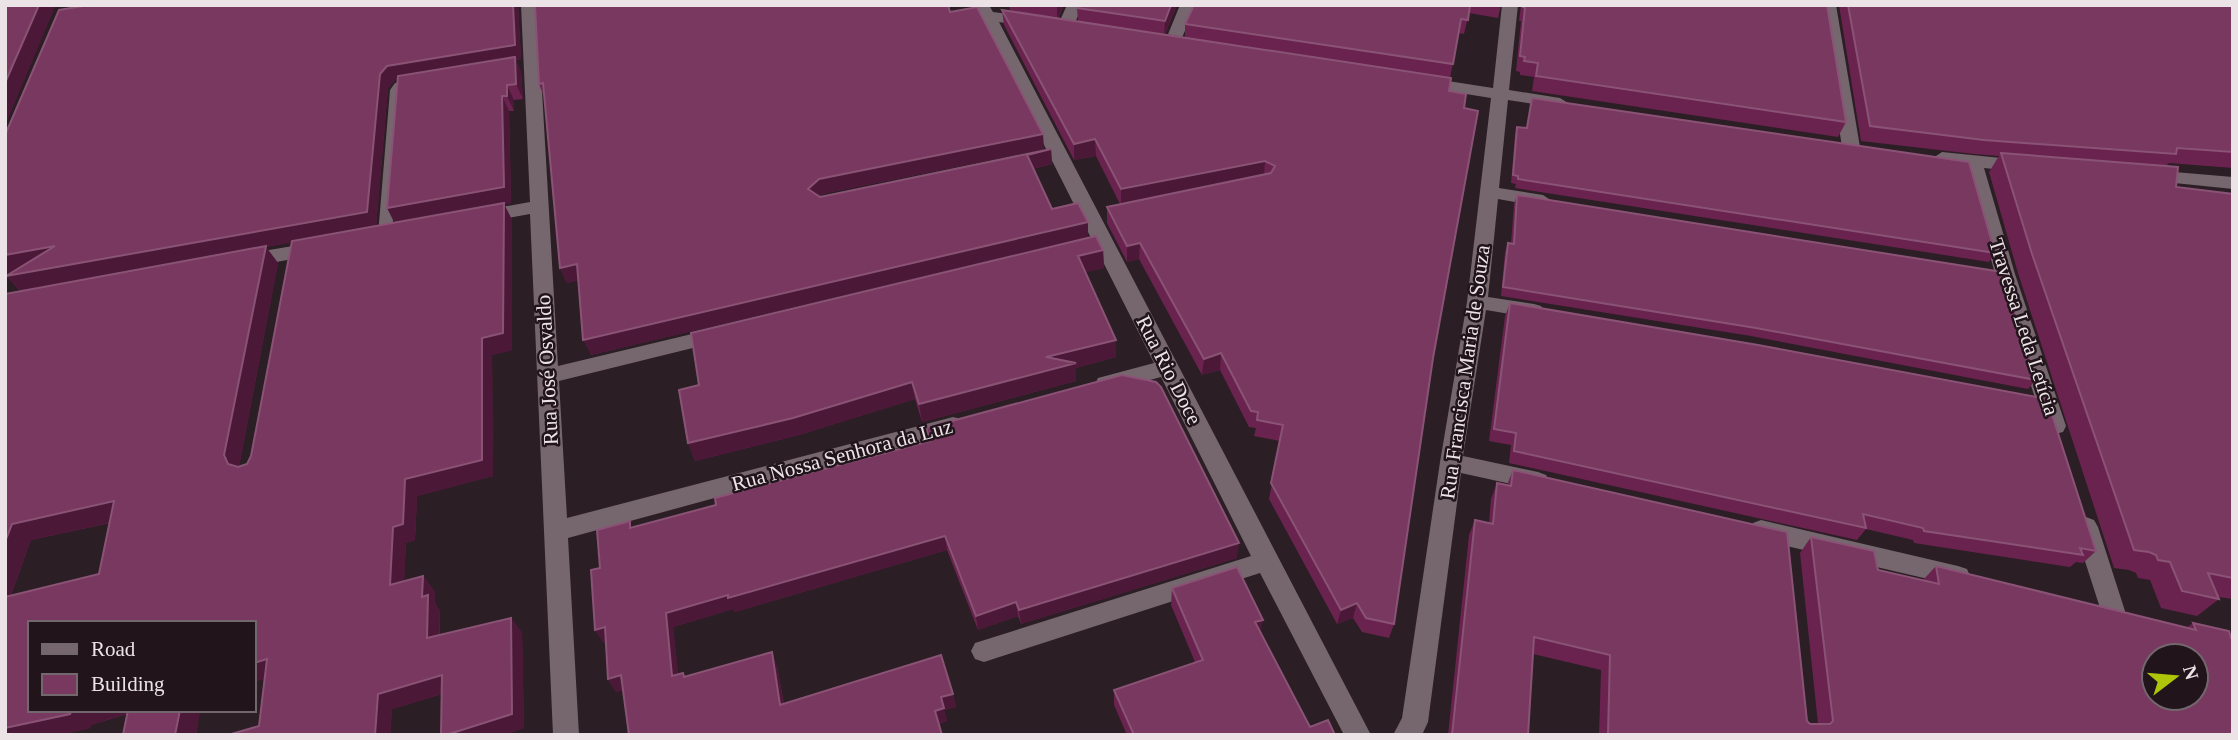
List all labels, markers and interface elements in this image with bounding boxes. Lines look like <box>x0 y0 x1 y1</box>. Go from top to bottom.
street label: Travessa Leda Letícia <box>1984 235 2064 419</box>
street label: Rua Francisca Maria de Souza <box>1435 243 1495 501</box>
street label: Rua José Osvaldo <box>531 294 563 446</box>
street label: Rua Rio Doce <box>1131 312 1207 428</box>
street label: Rua Nossa Senhora da Luz <box>729 414 955 496</box>
legend <box>28 621 256 712</box>
text: Road <box>91 637 136 661</box>
north arrow <box>2140 642 2210 712</box>
text: N <box>2179 663 2203 682</box>
text: Building <box>91 672 165 696</box>

